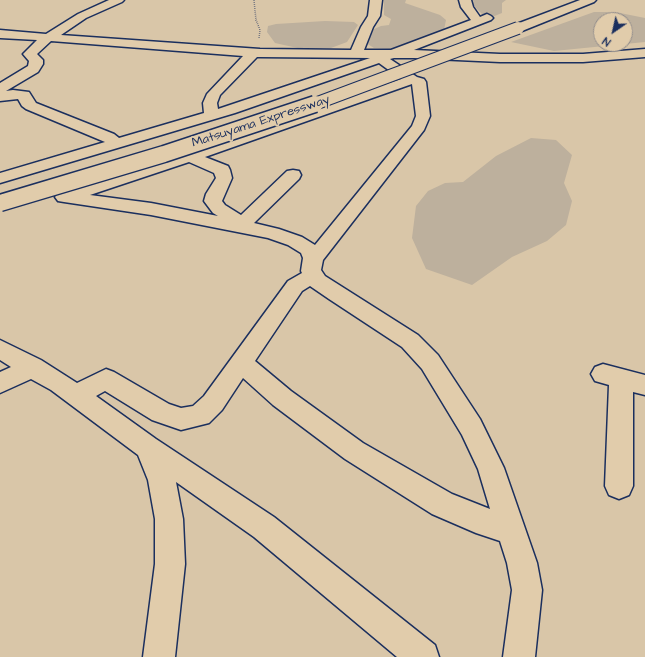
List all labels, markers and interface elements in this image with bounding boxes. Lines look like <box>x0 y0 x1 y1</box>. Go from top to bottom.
north arrow <box>593 12 633 52</box>
text: N <box>600 33 614 50</box>
street label: Matsuyama Expressway <box>190 92 332 152</box>

